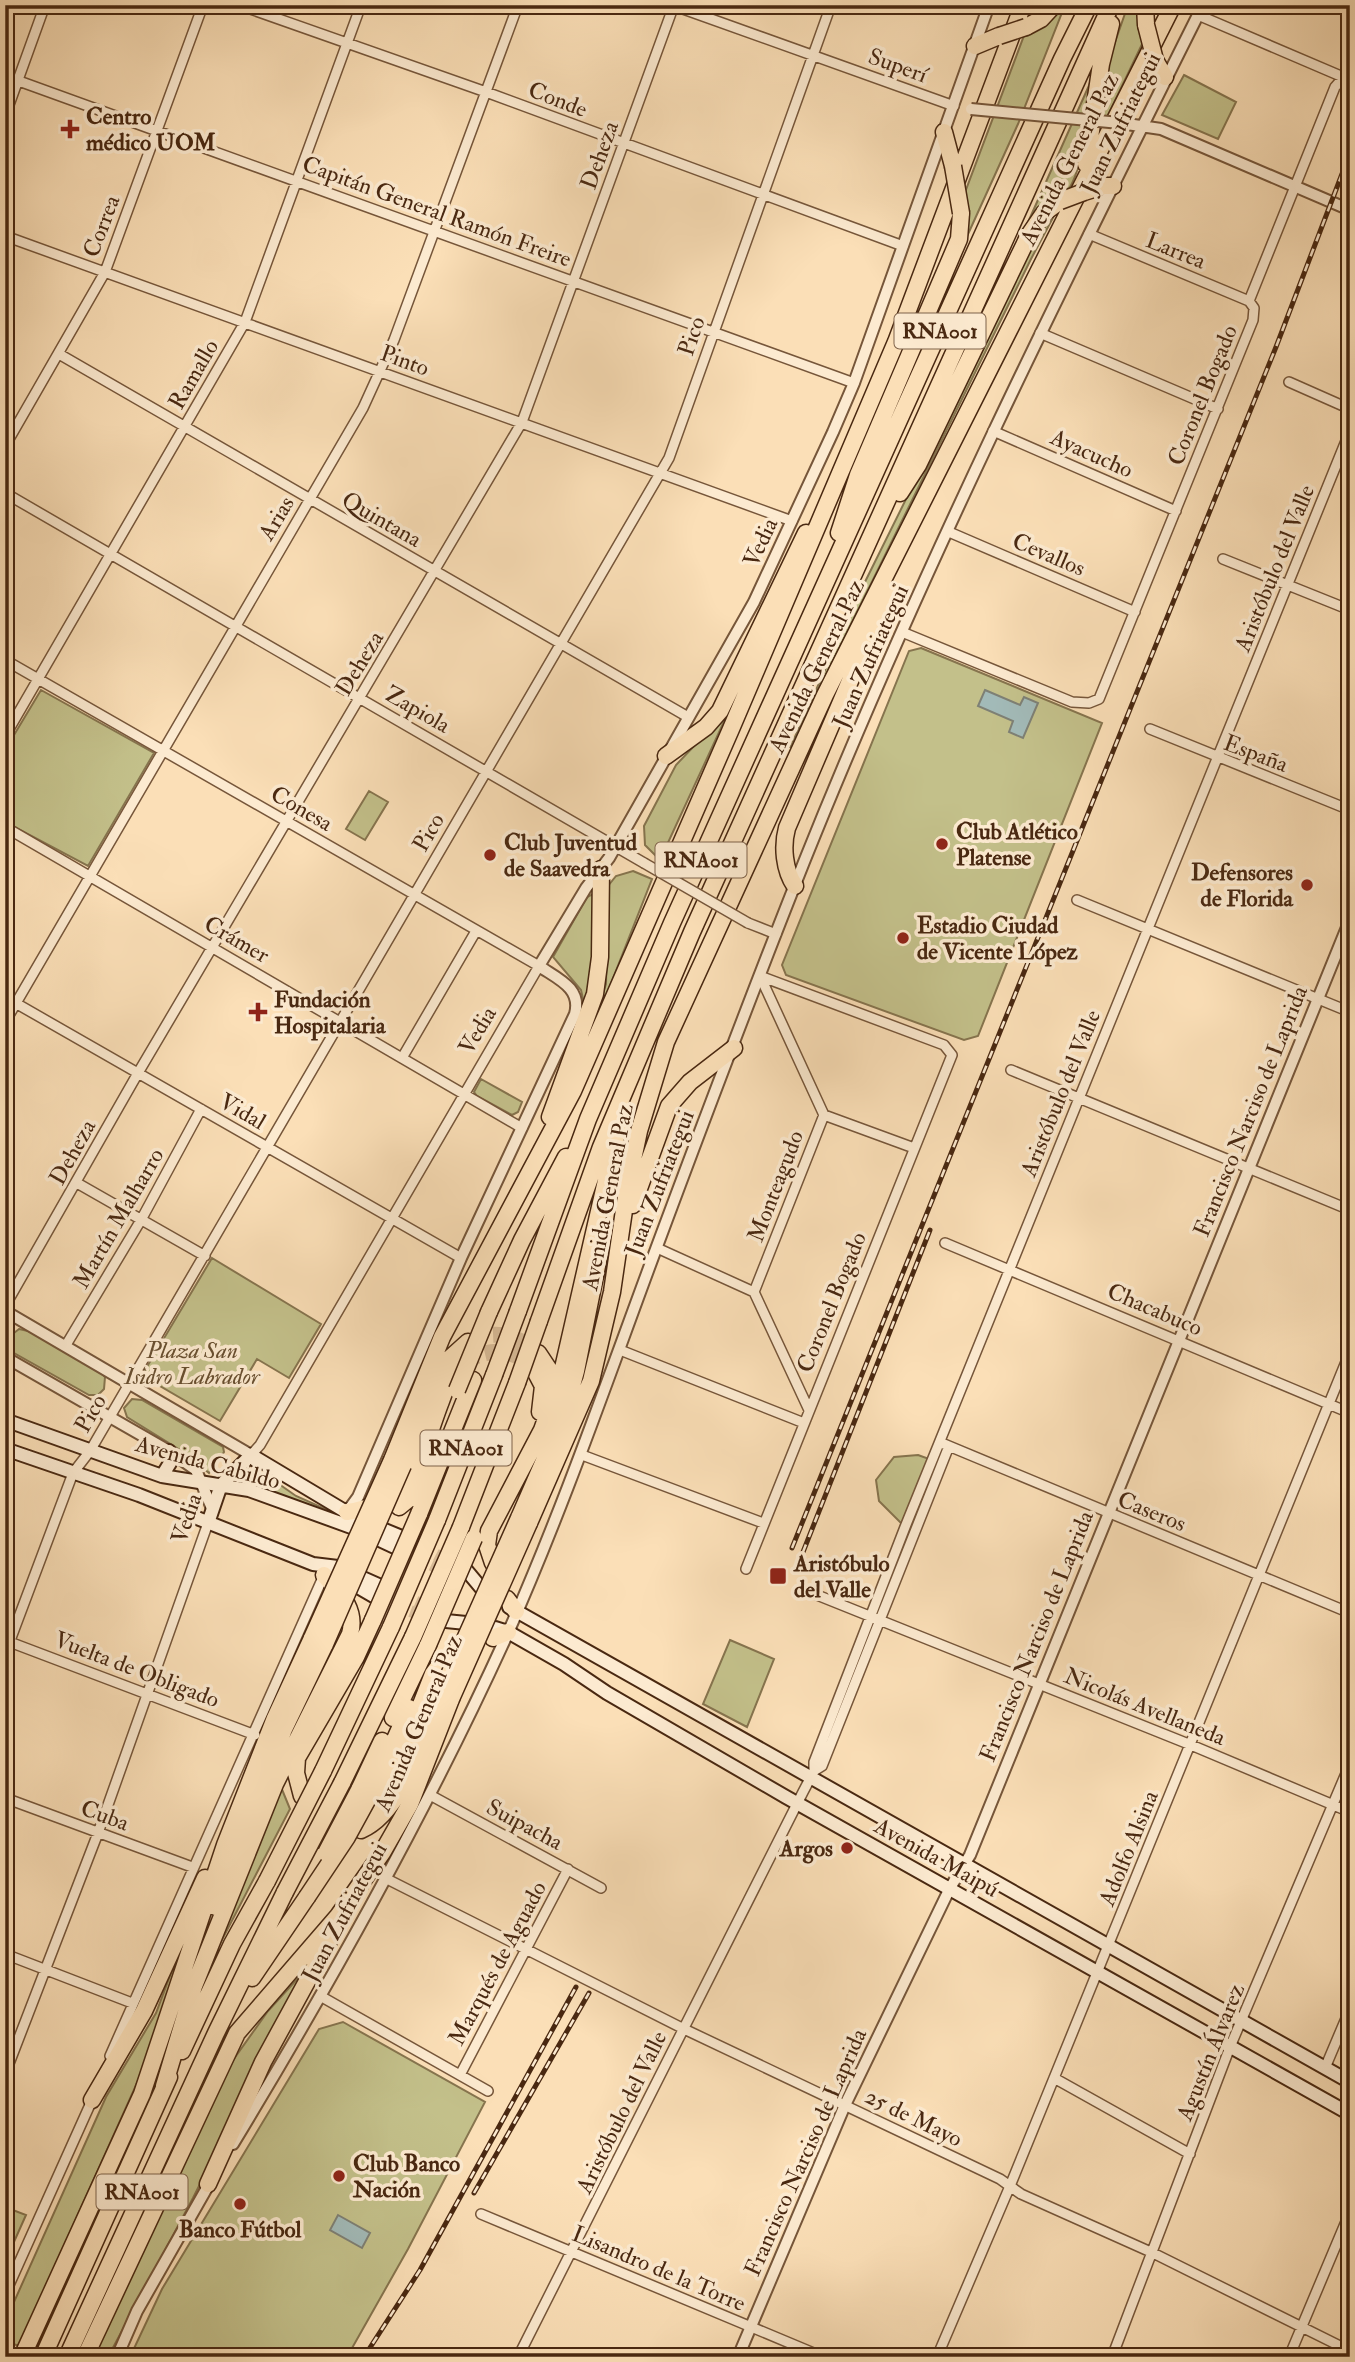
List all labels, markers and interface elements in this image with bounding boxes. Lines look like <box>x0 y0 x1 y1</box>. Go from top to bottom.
street label: Superí <box>864 41 933 91</box>
street label: Juan Zufriategui <box>1073 48 1167 200</box>
street label: Avenida General Paz <box>1013 68 1125 251</box>
street label: Conde <box>524 75 592 124</box>
place label: Centro médico UOM <box>86 102 216 157</box>
street label: Deheza <box>574 117 625 193</box>
marker: Centro médico UOM <box>60 119 80 139</box>
street label: Capitán General Ramón Freire <box>298 149 576 275</box>
street label: Correa <box>76 191 127 261</box>
street label: Larrea <box>1142 225 1211 276</box>
street label: Pico <box>671 313 712 360</box>
road number: RNA001 <box>894 314 986 348</box>
street label: Coronel Bogado <box>1161 321 1244 470</box>
street label: Ramallo <box>162 334 225 414</box>
street label: Pinto <box>377 338 433 383</box>
street label: Ayacucho <box>1045 422 1138 484</box>
street label: Aristóbulo del Valle <box>1227 480 1321 657</box>
street label: Quintana <box>337 485 427 554</box>
street label: Arias <box>251 491 301 547</box>
street label: Vedia <box>737 513 785 571</box>
street label: Cevallos <box>1008 526 1090 583</box>
street label: Avenida General Paz <box>761 575 871 759</box>
street label: Juan Zufriategui <box>825 580 915 733</box>
street label: Deheza <box>329 625 390 701</box>
street label: Zapiola <box>379 679 456 741</box>
street label: España <box>1219 728 1293 780</box>
street label: Conesa <box>266 779 338 838</box>
street label: Pico <box>406 808 451 857</box>
place label: Club Atlético Platense <box>956 817 1078 872</box>
place label: Club Juventud de Saavedra <box>504 828 638 883</box>
marker: Club Atlético Platense <box>934 836 950 852</box>
road number: RNA001 <box>656 842 746 878</box>
marker: Club Juventud de Saavedra <box>482 847 498 863</box>
place label: Defensores de Florida <box>1191 858 1295 913</box>
marker: Defensores de Florida <box>1299 877 1315 893</box>
street label: Crámer <box>199 909 275 970</box>
place label: Estadio Ciudad de Vicente López <box>917 911 1079 967</box>
marker: Estadio Ciudad de Vicente López <box>895 930 911 946</box>
street label: Francisco Narciso de Laprida <box>1187 981 1315 1241</box>
place label: Fundación Hospitalaria <box>274 985 387 1041</box>
street label: Vedia <box>452 1001 503 1060</box>
marker: Fundación Hospitalaria <box>248 1002 268 1022</box>
street label: Aristóbulo del Valle <box>1013 1005 1107 1182</box>
street label: Vidal <box>214 1087 271 1136</box>
street label: Avenida General Paz <box>575 1101 640 1294</box>
street label: Juan Zufriategui <box>618 1106 701 1261</box>
street label: Deheza <box>43 1114 102 1190</box>
street label: Monteagudo <box>741 1126 810 1246</box>
street label: Martín Malharro <box>66 1143 170 1294</box>
street label: Coronel Bogado <box>790 1228 873 1377</box>
street label: Chacabuco <box>1103 1276 1207 1342</box>
park label: Plaza San Isidro Labrador <box>123 1336 261 1391</box>
street label: Pico <box>68 1389 113 1438</box>
street label: Avenida Cabildo <box>131 1429 283 1496</box>
road number: RNA001 <box>420 1430 512 1466</box>
street label: Caseros <box>1113 1485 1190 1538</box>
street label: Vedia <box>164 1489 209 1547</box>
street label: Francisco Narciso de Laprida <box>973 1506 1101 1766</box>
place label: Aristóbulo del Valle <box>793 1549 890 1604</box>
marker: Aristóbulo del Valle <box>768 1566 788 1586</box>
street label: Vuelta de Obligado <box>50 1625 223 1714</box>
street label: Avenida General Paz <box>368 1630 469 1817</box>
street label: Nicolás Avellaneda <box>1060 1661 1230 1752</box>
street label: Adolfo Alsina <box>1092 1786 1165 1911</box>
street label: Suipacha <box>481 1792 568 1858</box>
street label: Cuba <box>77 1793 133 1838</box>
street label: Avenida Maipú <box>868 1811 1004 1904</box>
place label: Argos <box>779 1834 833 1864</box>
street label: Juan Zufriategui <box>295 1837 393 1988</box>
marker: Argos <box>839 1840 855 1856</box>
street label: Marqués de Aguado <box>442 1876 553 2050</box>
street label: Agustín Álvarez <box>1169 1979 1251 2126</box>
street label: Francisco Narciso de Laprida <box>738 2023 874 2281</box>
street label: Aristóbulo del Valle <box>569 2026 673 2199</box>
street label: 25 de Mayo <box>860 2081 967 2153</box>
place label: Club Banco Nación <box>352 2149 460 2204</box>
marker: Club Banco Nación <box>331 2168 347 2184</box>
road number: RNA001 <box>96 2174 188 2210</box>
marker: Banco Fútbol <box>232 2196 248 2212</box>
place label: Banco Fútbol <box>179 2215 302 2244</box>
street label: Lisandro de la Torre <box>568 2219 750 2318</box>

